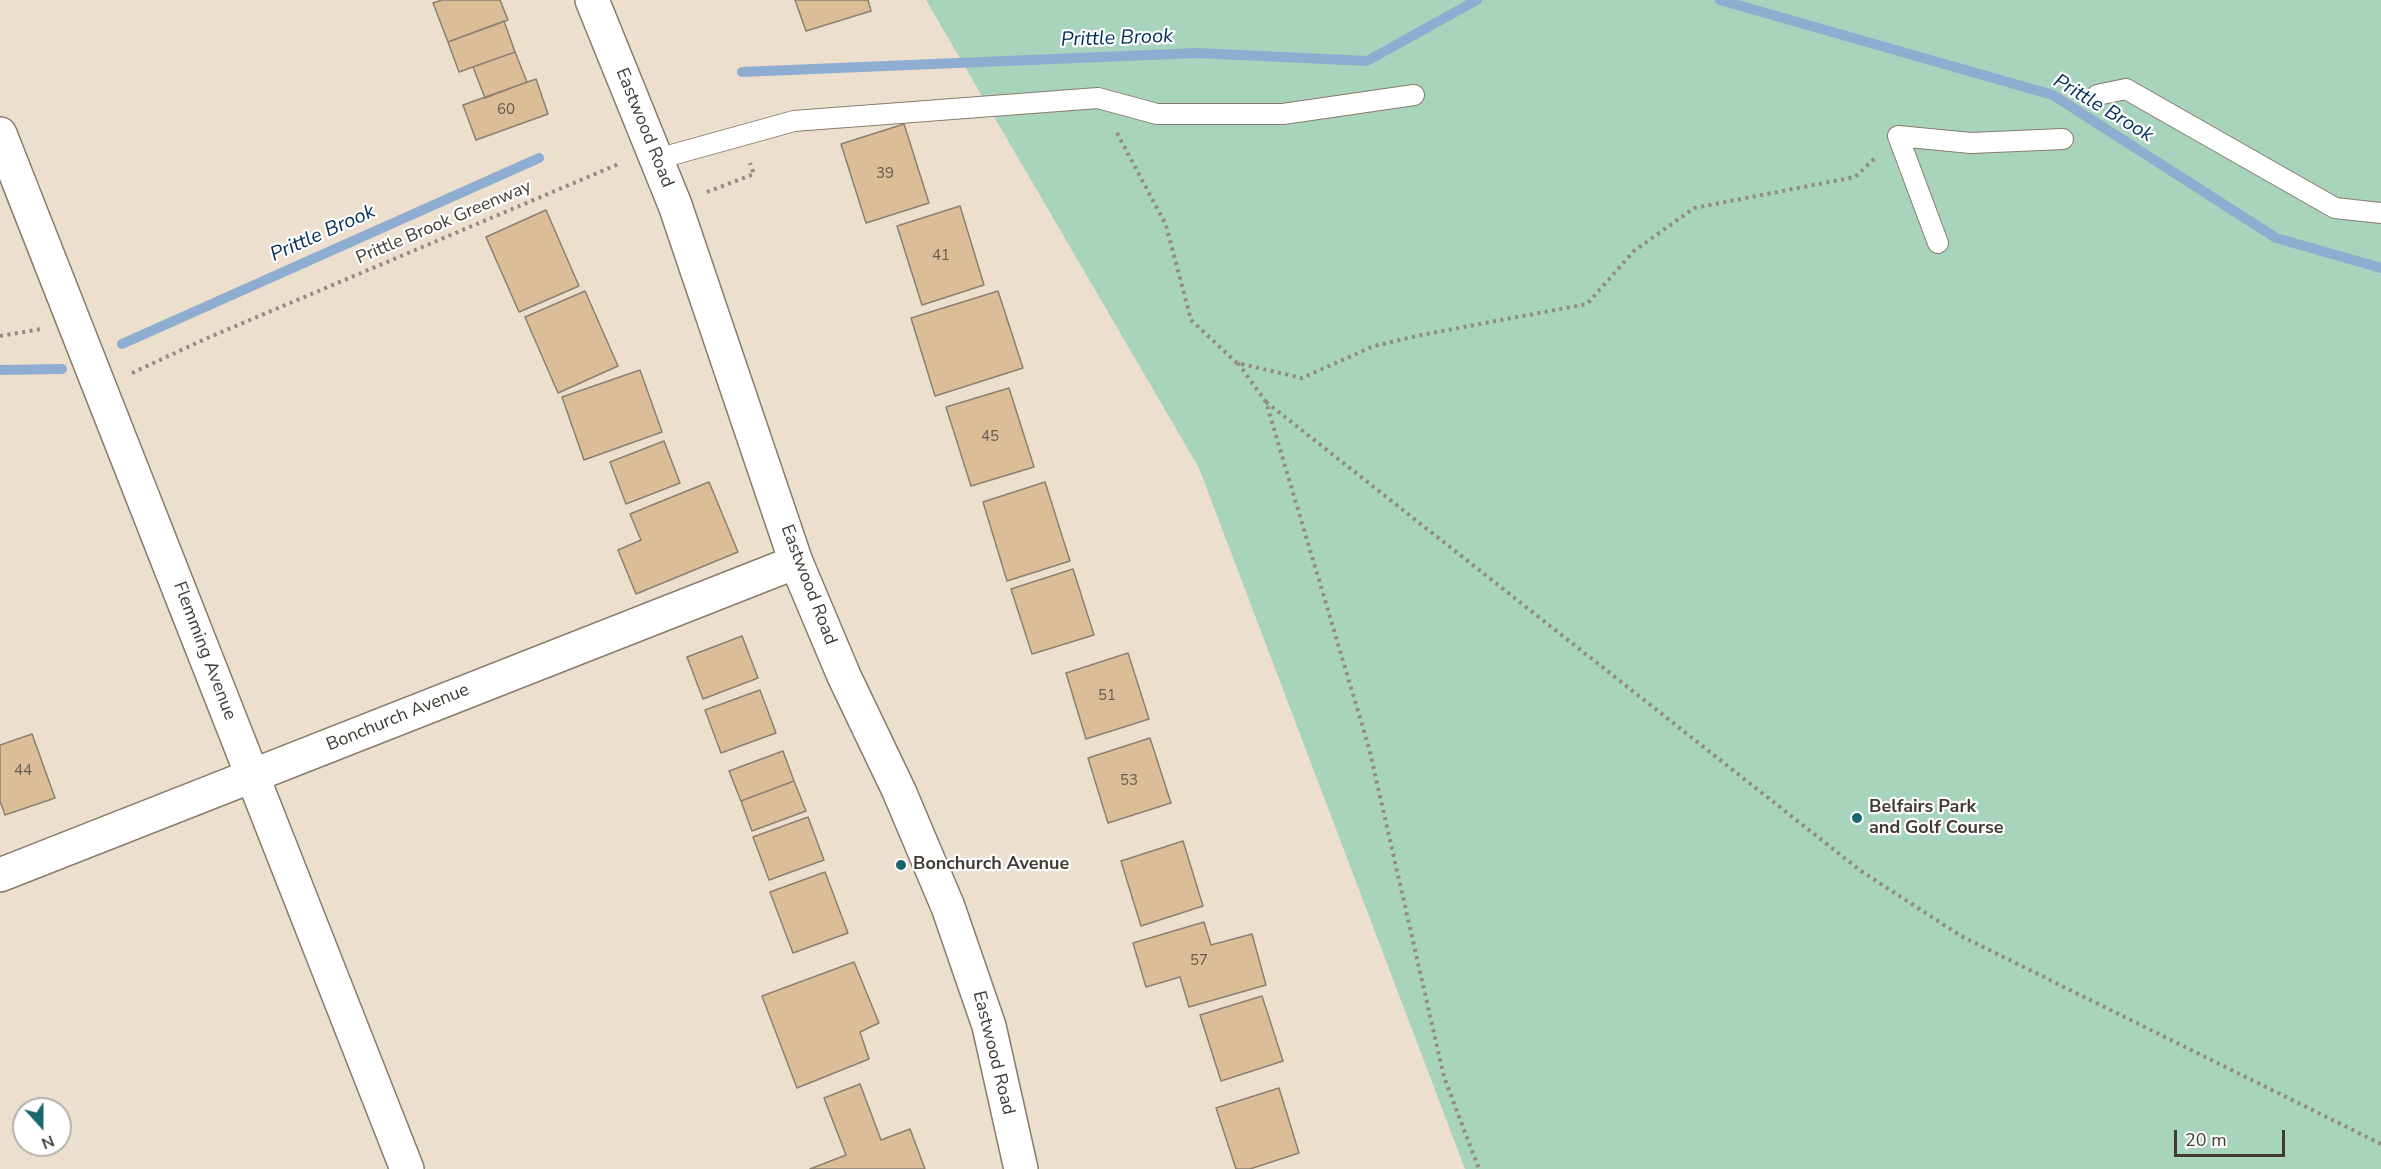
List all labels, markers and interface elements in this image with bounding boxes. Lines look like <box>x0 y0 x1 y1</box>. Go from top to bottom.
water label: Prittle Brook <box>1060 25 1174 53</box>
street label: Eastwood Road <box>610 65 678 191</box>
water label: Prittle Brook <box>2049 70 2157 148</box>
house number: 60 <box>497 101 515 119</box>
house number: 39 <box>876 165 894 183</box>
street label: Prittle Brook Greenway <box>353 176 535 270</box>
water label: Prittle Brook <box>267 200 379 268</box>
house number: 41 <box>932 247 950 265</box>
house number: 45 <box>981 428 999 446</box>
street label: Eastwood Road <box>775 522 841 648</box>
street label: Flemming Avenue <box>168 579 240 723</box>
street label: Bonchurch Avenue <box>324 680 472 756</box>
house number: 51 <box>1098 687 1116 705</box>
house number: 44 <box>14 762 32 780</box>
house number: 53 <box>1120 772 1138 790</box>
place label: Belfairs Park and Golf Course <box>1869 797 2004 840</box>
marker: Belfairs Park and Golf Course <box>1850 811 1864 825</box>
place label: Bonchurch Avenue <box>913 854 1069 876</box>
marker: Bonchurch Avenue <box>894 858 908 872</box>
house number: 57 <box>1190 952 1208 970</box>
street label: Eastwood Road <box>967 989 1019 1117</box>
north arrow <box>12 1097 72 1157</box>
scale bar <box>2177 1118 2288 1156</box>
text: 20 m <box>2185 1128 2227 1152</box>
text: N <box>38 1130 57 1154</box>

